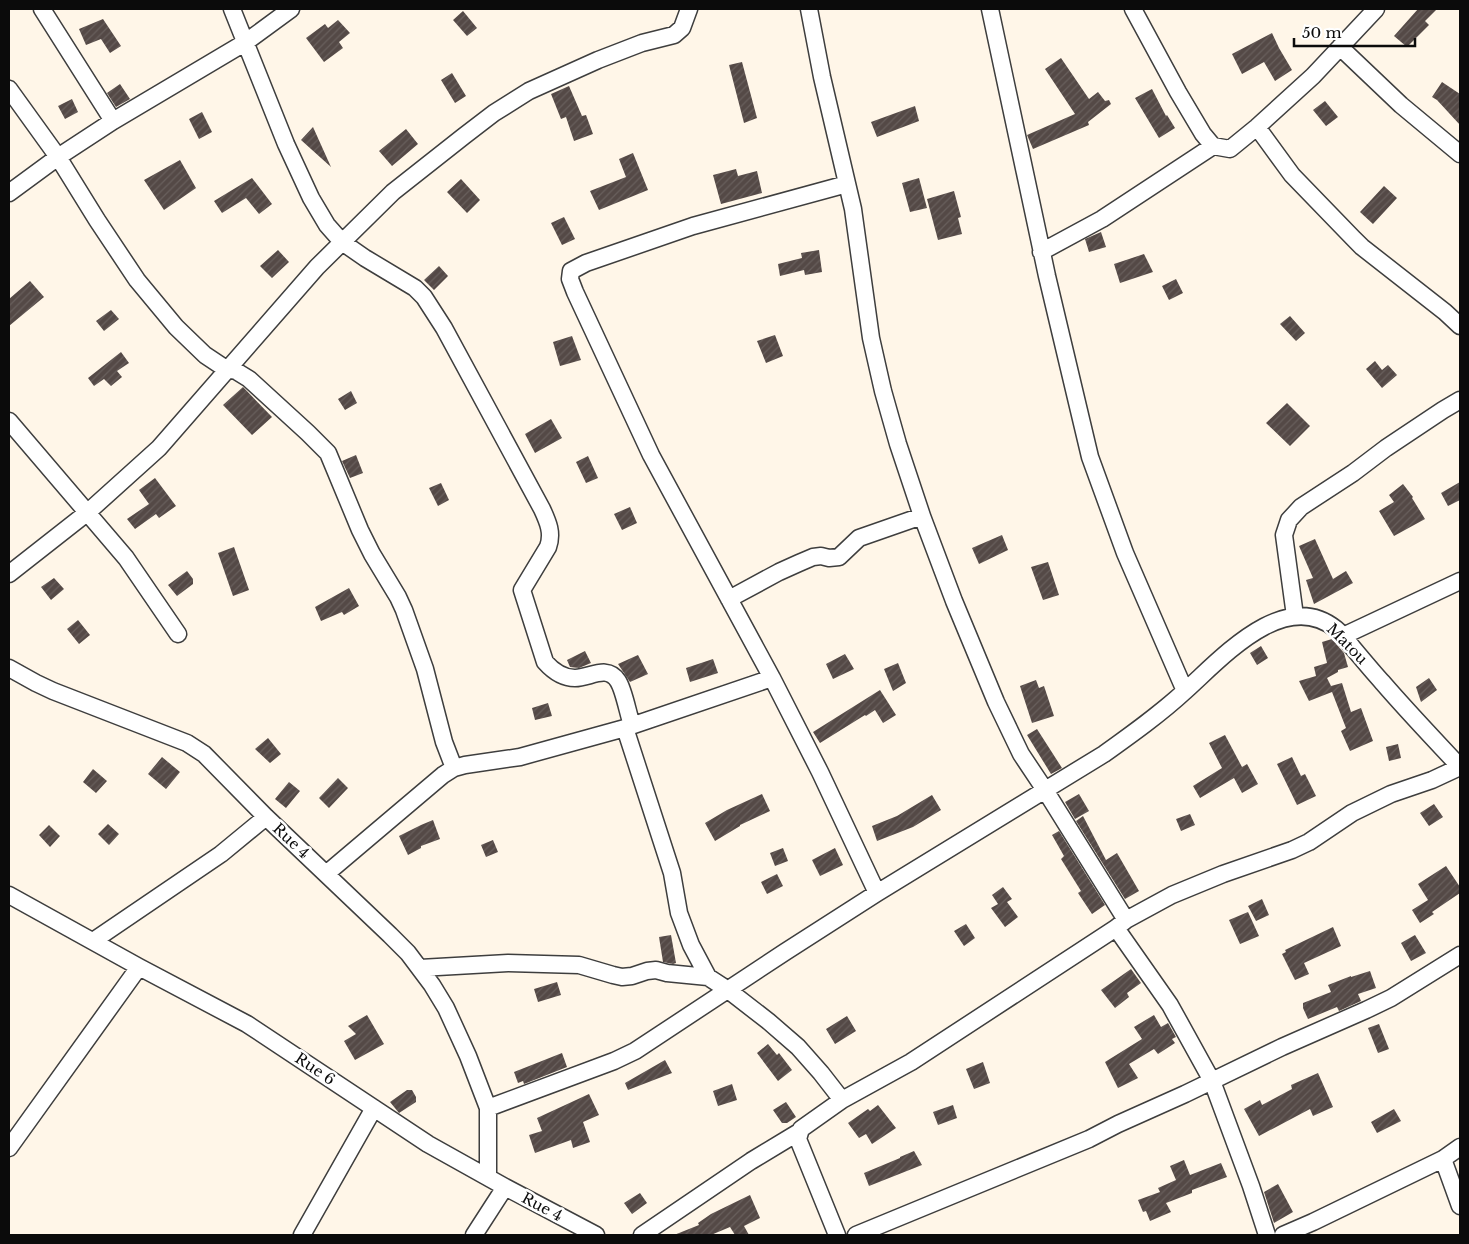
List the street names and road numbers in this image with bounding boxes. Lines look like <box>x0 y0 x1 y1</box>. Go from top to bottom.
street label: Matou <box>1323 619 1372 668</box>
street label: Rue 4 <box>269 819 314 862</box>
street label: Rue 6 <box>292 1048 339 1089</box>
street label: Rue 4 <box>519 1188 566 1225</box>

